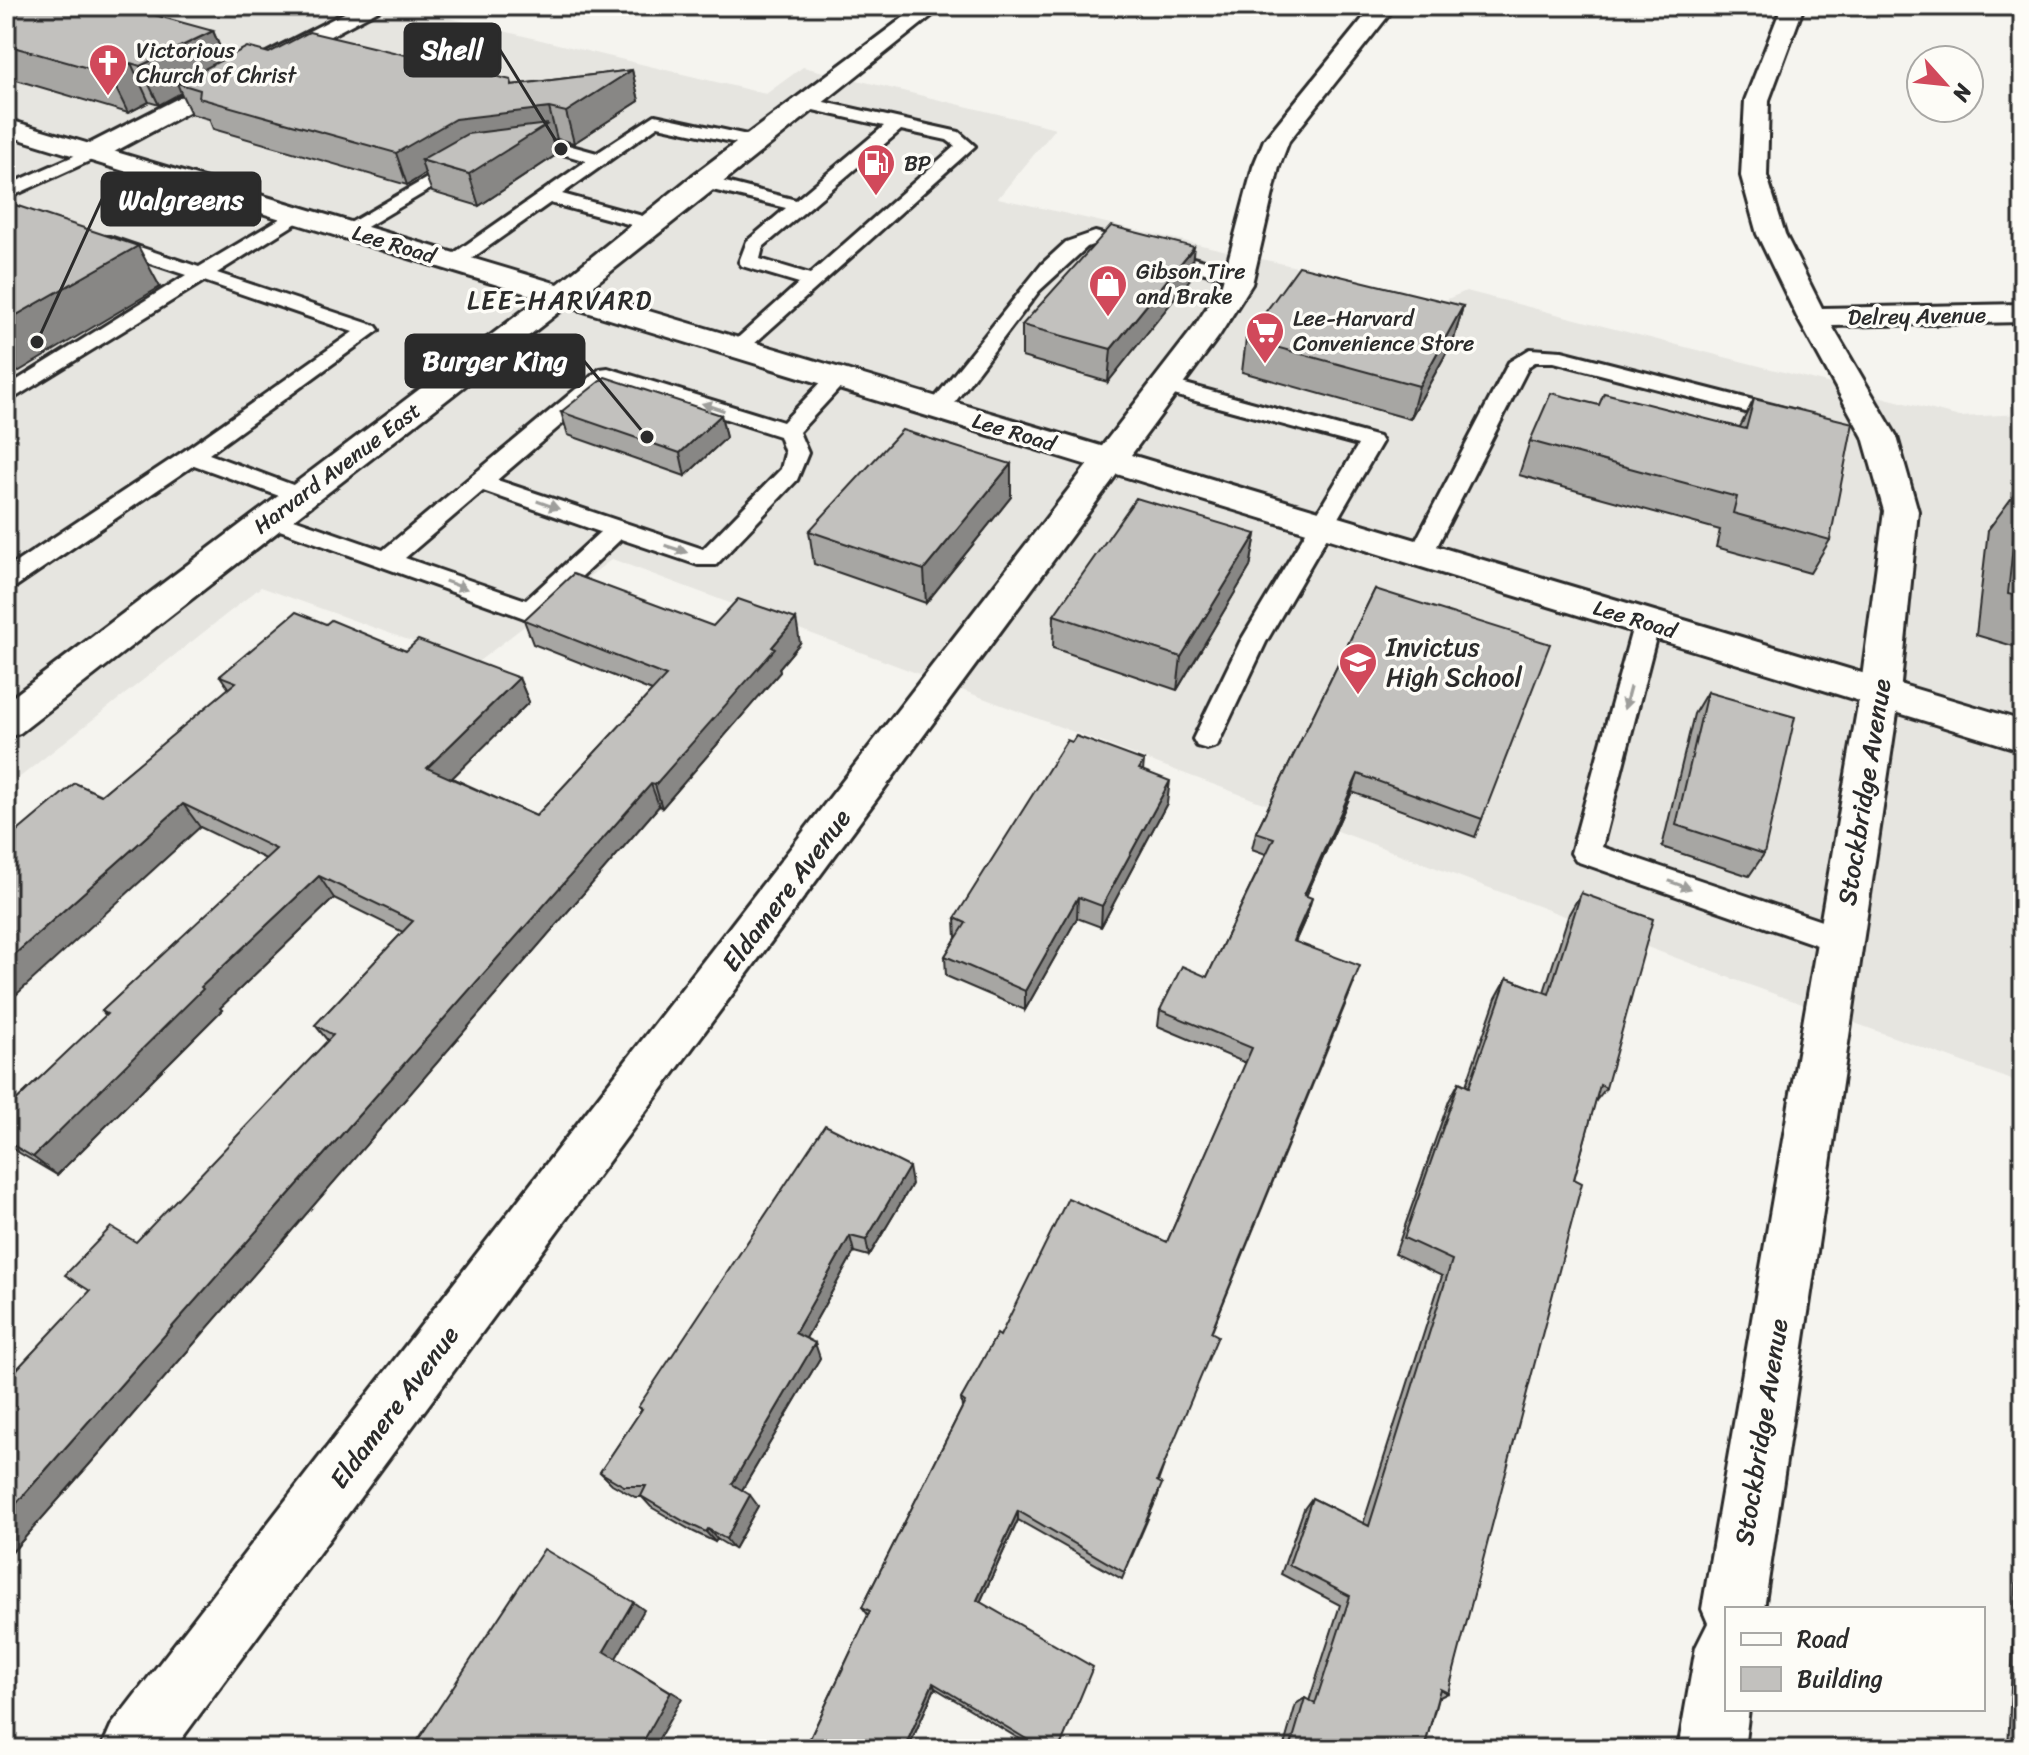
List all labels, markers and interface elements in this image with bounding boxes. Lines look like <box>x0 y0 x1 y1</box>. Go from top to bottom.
callout: Shell <box>405 24 500 76</box>
text: Shell <box>420 25 484 74</box>
place label: Victorious Church of Christ <box>136 31 297 95</box>
church icon: Victorious Church of Christ <box>87 42 129 97</box>
north arrow <box>1905 44 1985 124</box>
text: N <box>1941 76 1984 109</box>
fuel station icon: BP <box>855 142 897 197</box>
place label: BP <box>904 144 931 183</box>
callout: Walgreens <box>102 173 260 225</box>
text: Walgreens <box>118 175 245 224</box>
street label: Lee Road <box>347 213 442 276</box>
place label: Gibson Tire and Brake <box>1136 252 1245 316</box>
shop icon: Gibson Tire and Brake <box>1087 263 1129 318</box>
district label: LEE-HARVARD <box>467 277 653 323</box>
street label: Delrey Avenue <box>1848 295 1986 337</box>
place label: Lee-Harvard Convenience Store <box>1293 299 1474 363</box>
supermarket icon: Lee-Harvard Convenience Store <box>1244 310 1286 365</box>
callout: Burger King <box>406 335 584 387</box>
text: Burger King <box>422 336 568 385</box>
street label: Harvard Avenue East <box>244 391 430 544</box>
one-way arrow <box>701 401 725 413</box>
street label: Lee Road <box>967 401 1062 464</box>
one-way arrow <box>536 500 560 512</box>
one-way arrow <box>664 543 688 555</box>
one-way arrow <box>444 579 468 591</box>
street label: Lee Road <box>1588 588 1683 651</box>
place label: Invictus High School <box>1385 624 1522 700</box>
school or university icon: Invictus High School <box>1337 641 1379 696</box>
street label: Stockbridge Avenue <box>1823 675 1905 909</box>
one-way arrow <box>1620 685 1632 710</box>
street label: Eldamere Avenue <box>709 798 863 982</box>
one-way arrow <box>1668 880 1692 892</box>
street label: Eldamere Avenue <box>317 1315 471 1499</box>
street label: Stockbridge Avenue <box>1720 1315 1802 1549</box>
legend <box>1725 1607 1985 1711</box>
text: Road <box>1797 1618 1851 1660</box>
text: Building <box>1797 1658 1883 1700</box>

